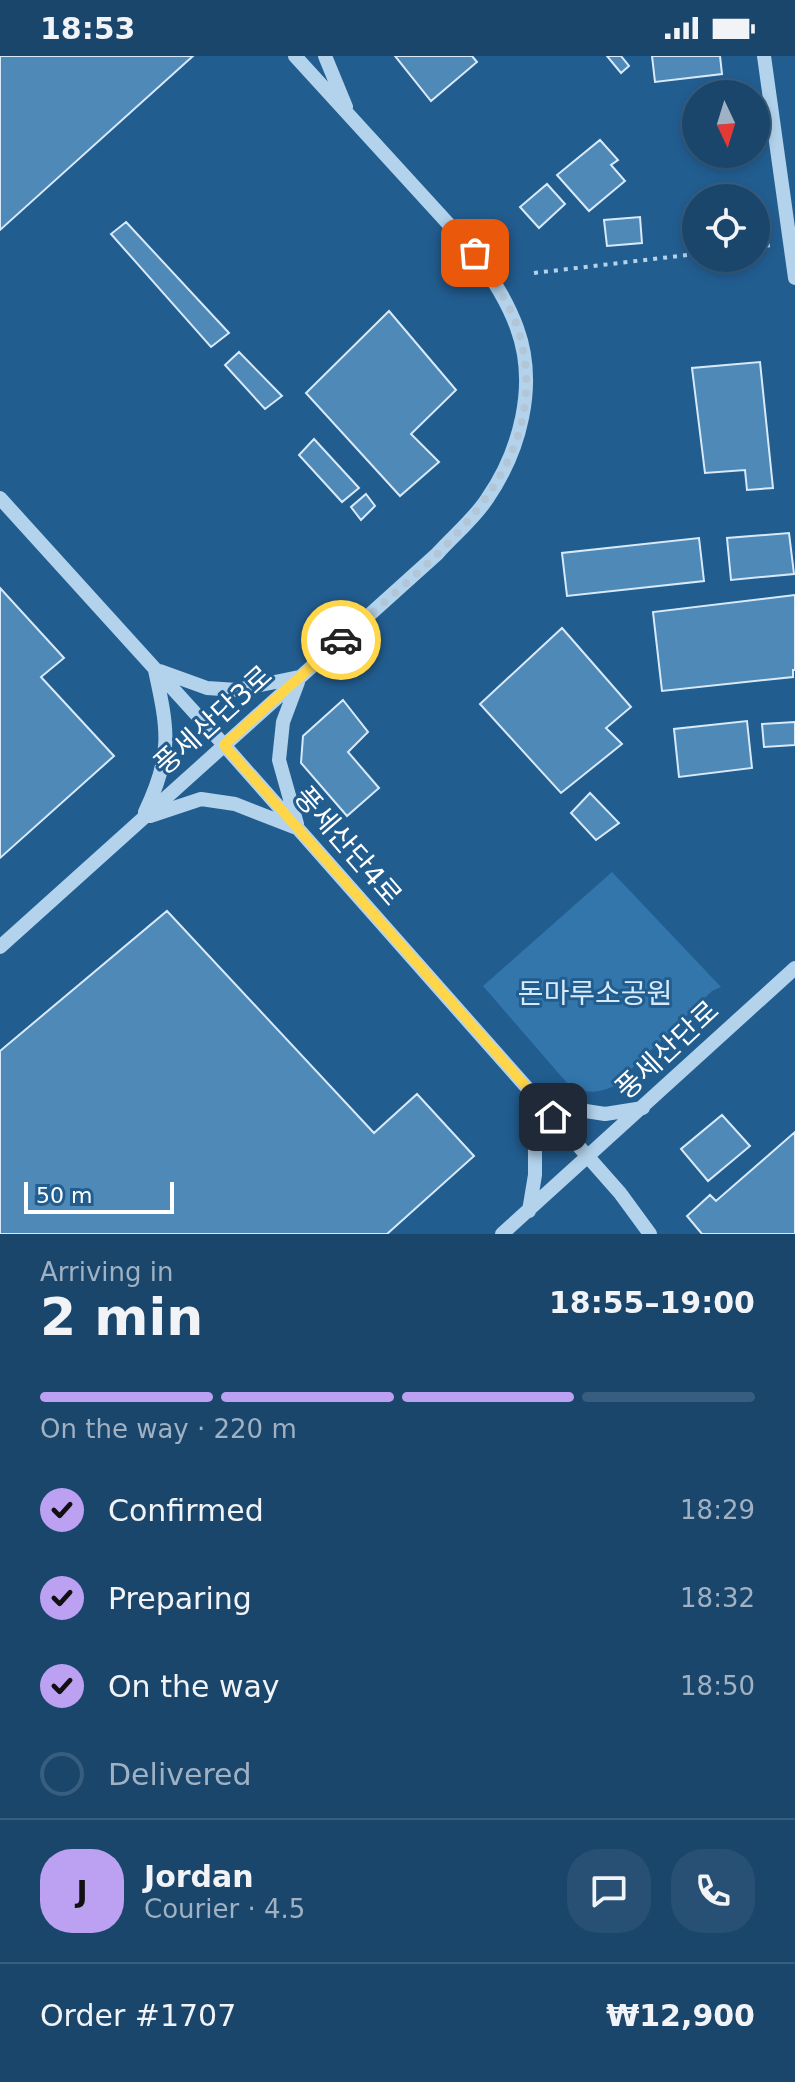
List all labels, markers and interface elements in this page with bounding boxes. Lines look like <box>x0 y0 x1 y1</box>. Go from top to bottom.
text: 18:53 <box>40 11 136 46</box>
north arrow <box>682 80 770 168</box>
map controls <box>682 80 770 272</box>
button: locate <box>682 184 770 272</box>
pin <box>441 219 509 287</box>
icon: bag <box>453 231 497 275</box>
courier <box>301 600 381 680</box>
icon: car <box>319 618 363 662</box>
street label: 풍세산단3로 <box>147 659 279 781</box>
street label: 풍세산단4로 <box>287 780 409 912</box>
park label: 돈마루소공원 <box>518 977 672 1010</box>
street label: 풍세산단로 <box>609 994 725 1106</box>
pin <box>519 1083 587 1151</box>
icon: home <box>531 1095 575 1139</box>
scale bar <box>24 1178 174 1214</box>
text: 50 m <box>36 1183 92 1208</box>
text: Arriving in <box>40 1257 174 1287</box>
text: 18:55–19:00 <box>549 1285 755 1320</box>
text: 2 min <box>40 1287 203 1347</box>
text: On the way · 220 m <box>40 1414 297 1444</box>
icon: check <box>40 1488 84 1532</box>
text: Confirmed <box>108 1493 264 1528</box>
text: 18:29 <box>680 1495 755 1525</box>
icon: check <box>40 1576 84 1620</box>
text: Preparing <box>108 1581 252 1616</box>
text: 18:32 <box>680 1583 755 1613</box>
icon: check <box>40 1664 84 1708</box>
text: On the way <box>108 1669 280 1704</box>
text: 18:50 <box>680 1671 755 1701</box>
text: Delivered <box>108 1757 252 1792</box>
button: chat <box>567 1849 651 1933</box>
button: phone <box>671 1849 755 1933</box>
text: Jordan <box>144 1859 254 1894</box>
text: J <box>76 1874 88 1909</box>
text: Courier · 4.5 <box>144 1894 305 1924</box>
text: Order #1707 <box>40 1998 236 2033</box>
text: ₩12,900 <box>606 1998 755 2033</box>

